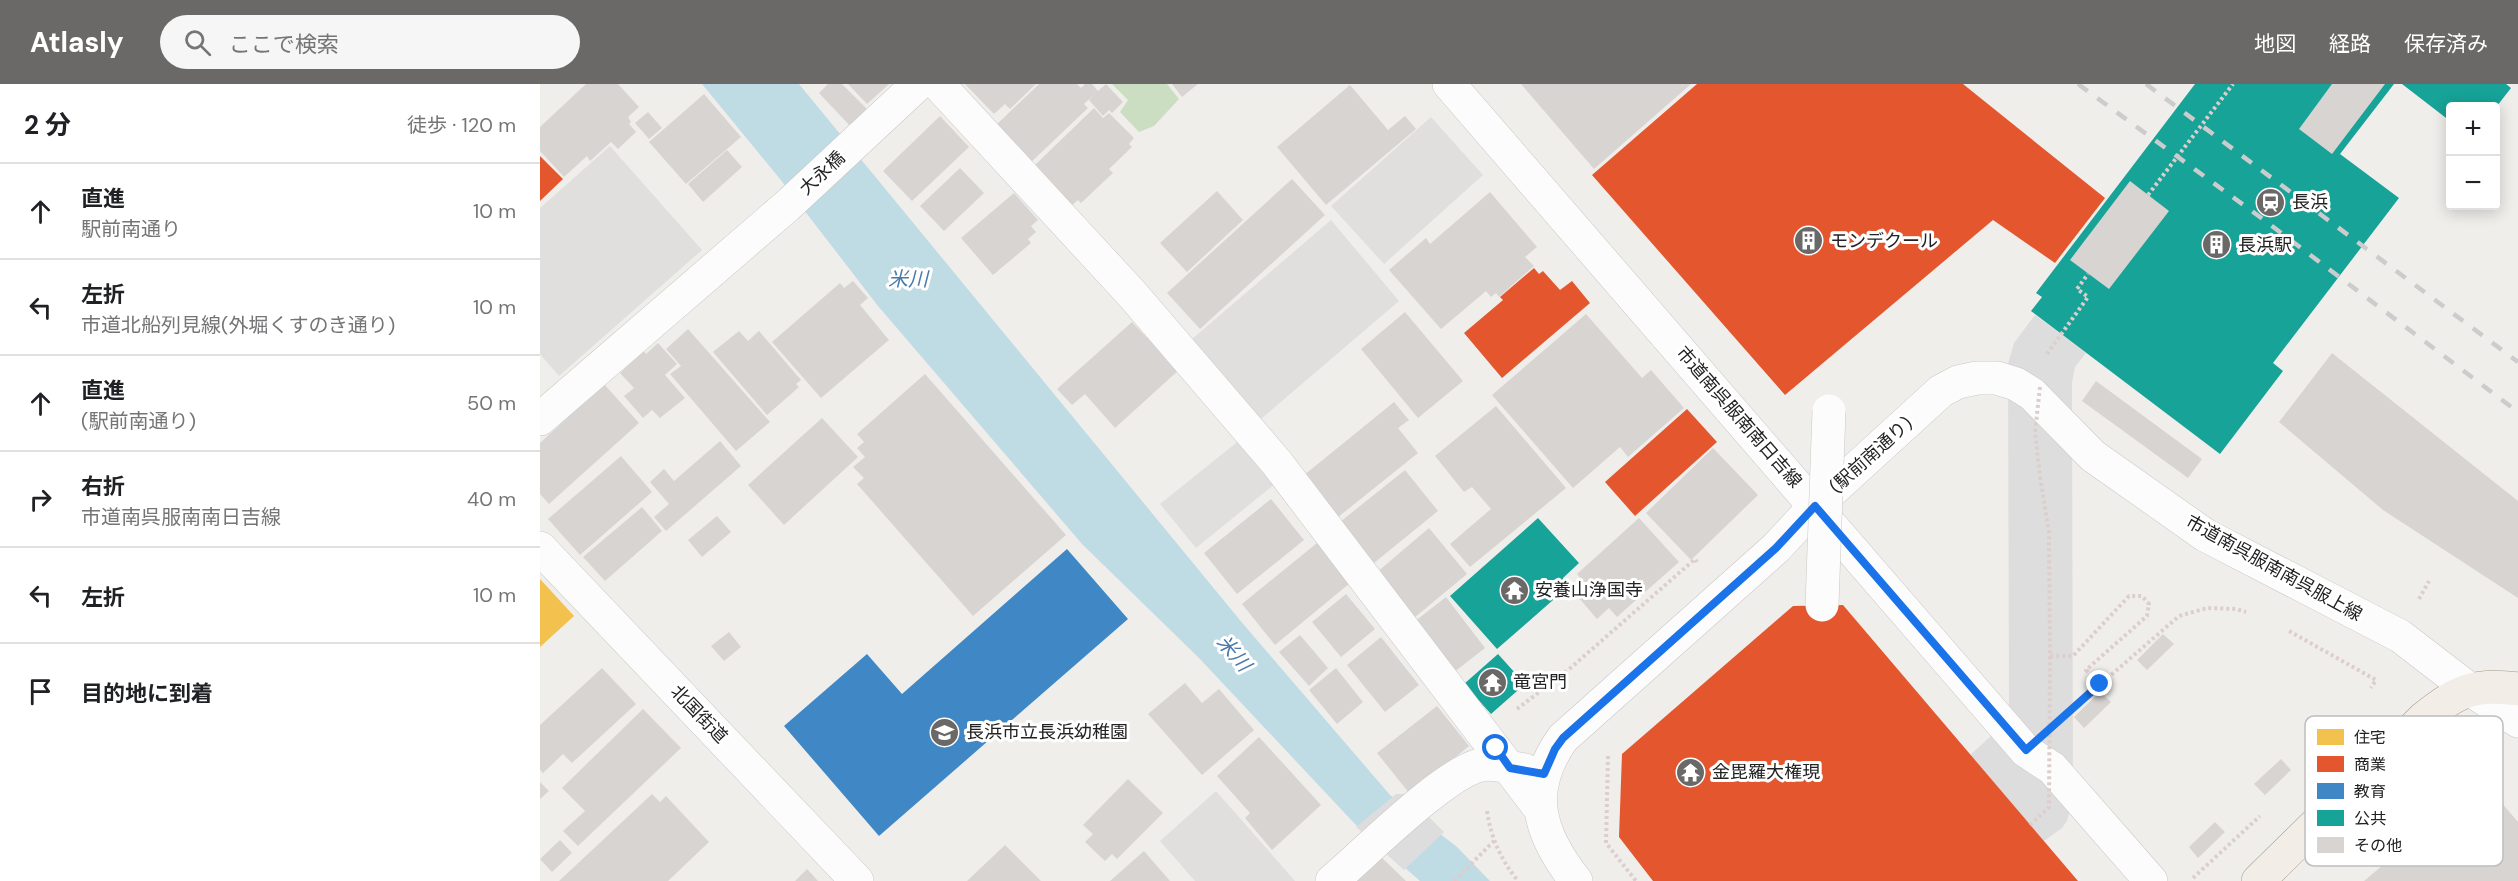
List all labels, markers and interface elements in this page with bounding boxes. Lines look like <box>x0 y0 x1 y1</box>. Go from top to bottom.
search box <box>160 15 580 69</box>
text: Atlasly <box>30 24 124 61</box>
icon: search <box>181 26 214 59</box>
text: ここで検索 <box>229 30 339 59</box>
text: 地図 <box>2254 30 2296 58</box>
text: 経路 <box>2329 30 2371 58</box>
text: 保存済み <box>2404 30 2488 58</box>
map controls <box>2446 102 2500 210</box>
button: + <box>2446 102 2500 156</box>
text: 2 分 <box>24 108 71 142</box>
text: 徒歩 · 120 m <box>407 112 516 138</box>
street label: 大永橋 <box>794 146 850 200</box>
button: − <box>2446 156 2500 210</box>
text: 直進 <box>81 184 125 213</box>
station icon: 長浜 <box>2255 186 2287 218</box>
place label: 長浜 <box>2292 190 2328 214</box>
icon: ahead <box>24 195 57 228</box>
text: 10 m <box>473 198 516 224</box>
text: 駅前南通り <box>81 216 181 242</box>
building icon: モンデクール <box>1793 225 1825 257</box>
place label: モンデクール <box>1830 229 1938 253</box>
building icon: 長浜駅 <box>2201 229 2233 261</box>
place label: 長浜駅 <box>2238 233 2292 257</box>
water label: 米川 <box>888 266 930 292</box>
text: 左折 <box>81 280 125 309</box>
icon: left <box>24 291 57 324</box>
text: 10 m <box>473 294 516 320</box>
text: 市道北船列見線(外堀くすのき通り) <box>81 312 395 338</box>
street label: 市道南呉服南南日吉線 <box>1671 341 1807 493</box>
text: 直進 <box>81 376 125 405</box>
icon: ahead <box>24 387 57 420</box>
text: 50 m <box>467 390 516 416</box>
text: (駅前南通り) <box>81 408 196 434</box>
street label: (駅前南通り) <box>1825 411 1917 499</box>
text: 右折 <box>81 472 125 501</box>
icon: right <box>24 483 57 516</box>
text: 40 m <box>467 486 516 512</box>
text: 市道南呉服南南日吉線 <box>81 504 281 530</box>
street label: 市道南呉服南南呉服上線 <box>2182 510 2366 626</box>
temple icon: 安養山浄国寺 <box>1498 574 1530 606</box>
place label: 安養山浄国寺 <box>1535 578 1643 602</box>
icon: left <box>24 579 57 612</box>
text: 10 m <box>473 582 516 608</box>
text: 左折 <box>81 583 125 612</box>
water label: 米川 <box>1211 629 1258 678</box>
temple icon: 竜宮門 <box>1476 666 1508 698</box>
place label: 竜宮門 <box>1513 670 1567 694</box>
route end <box>2086 670 2112 696</box>
icon: arrive <box>24 675 57 708</box>
text: 目的地に到着 <box>81 679 213 708</box>
street label: 北国街道 <box>665 680 733 748</box>
school or university icon: 長浜市立長浜幼稚園 <box>929 716 961 748</box>
legend <box>2305 716 2503 866</box>
place label: 長浜市立長浜幼稚園 <box>966 720 1128 744</box>
text: 住宅 <box>2354 727 2386 748</box>
route start <box>1482 734 1508 760</box>
text: 商業 <box>2354 754 2386 775</box>
temple icon: 金毘羅大権現 <box>1675 756 1707 788</box>
place label: 金毘羅大権現 <box>1712 760 1820 784</box>
text: 教育 <box>2354 781 2386 802</box>
text: 公共 <box>2354 808 2386 829</box>
text: その他 <box>2354 835 2402 856</box>

